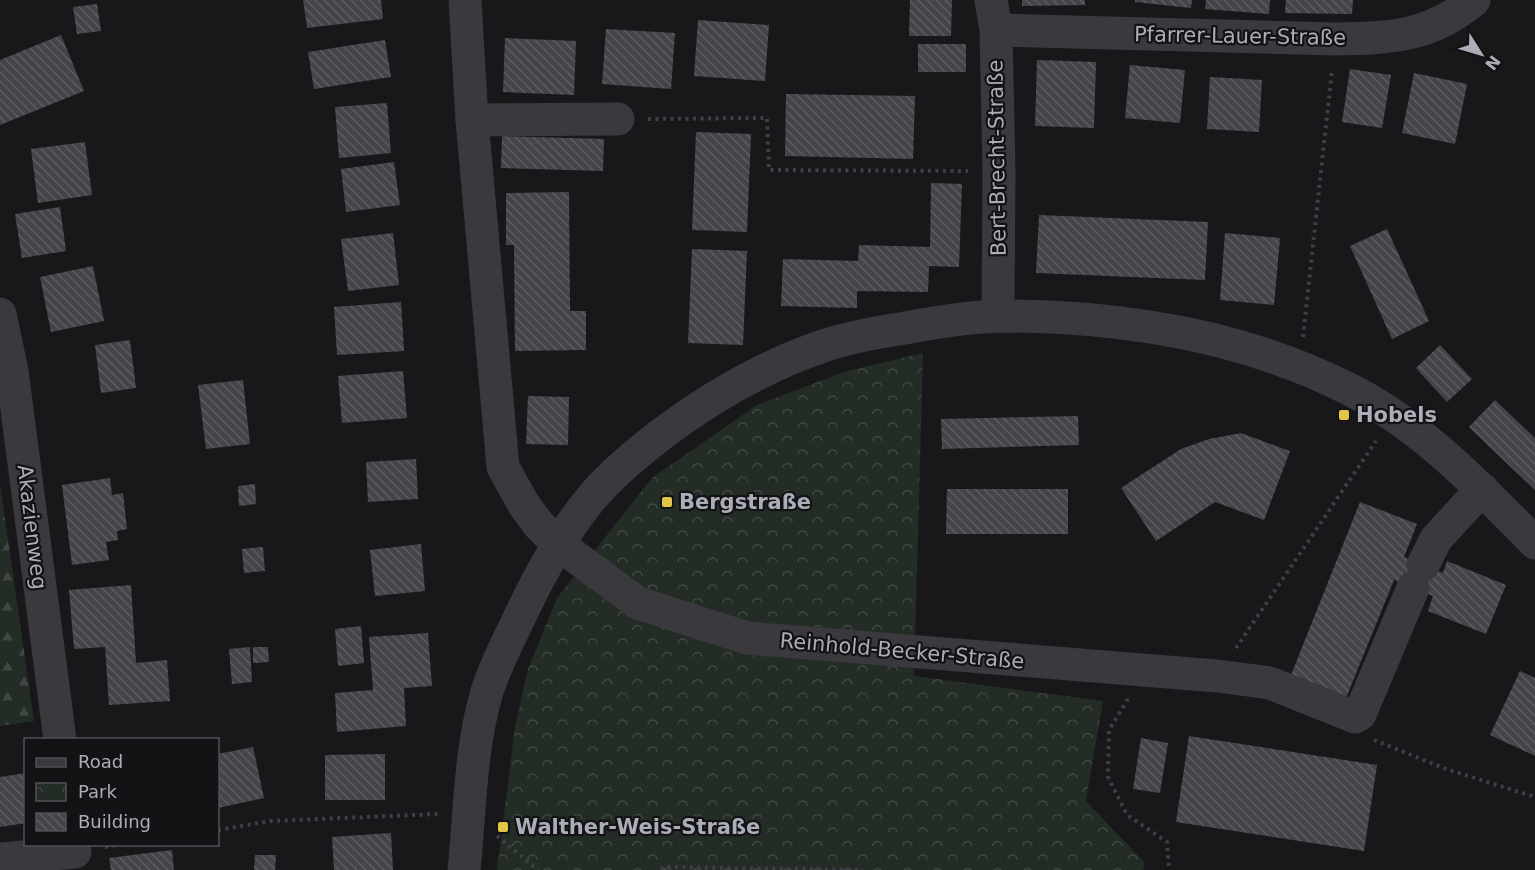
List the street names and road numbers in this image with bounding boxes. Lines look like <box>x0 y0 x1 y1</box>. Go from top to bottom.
street label: Pfarrer-Lauer-Straße <box>1134 22 1346 50</box>
street label: Bert-Brecht-Straße <box>983 60 1011 256</box>
street label: Akazienweg <box>12 463 52 591</box>
street label: Reinhold-Becker-Straße <box>779 628 1025 674</box>

